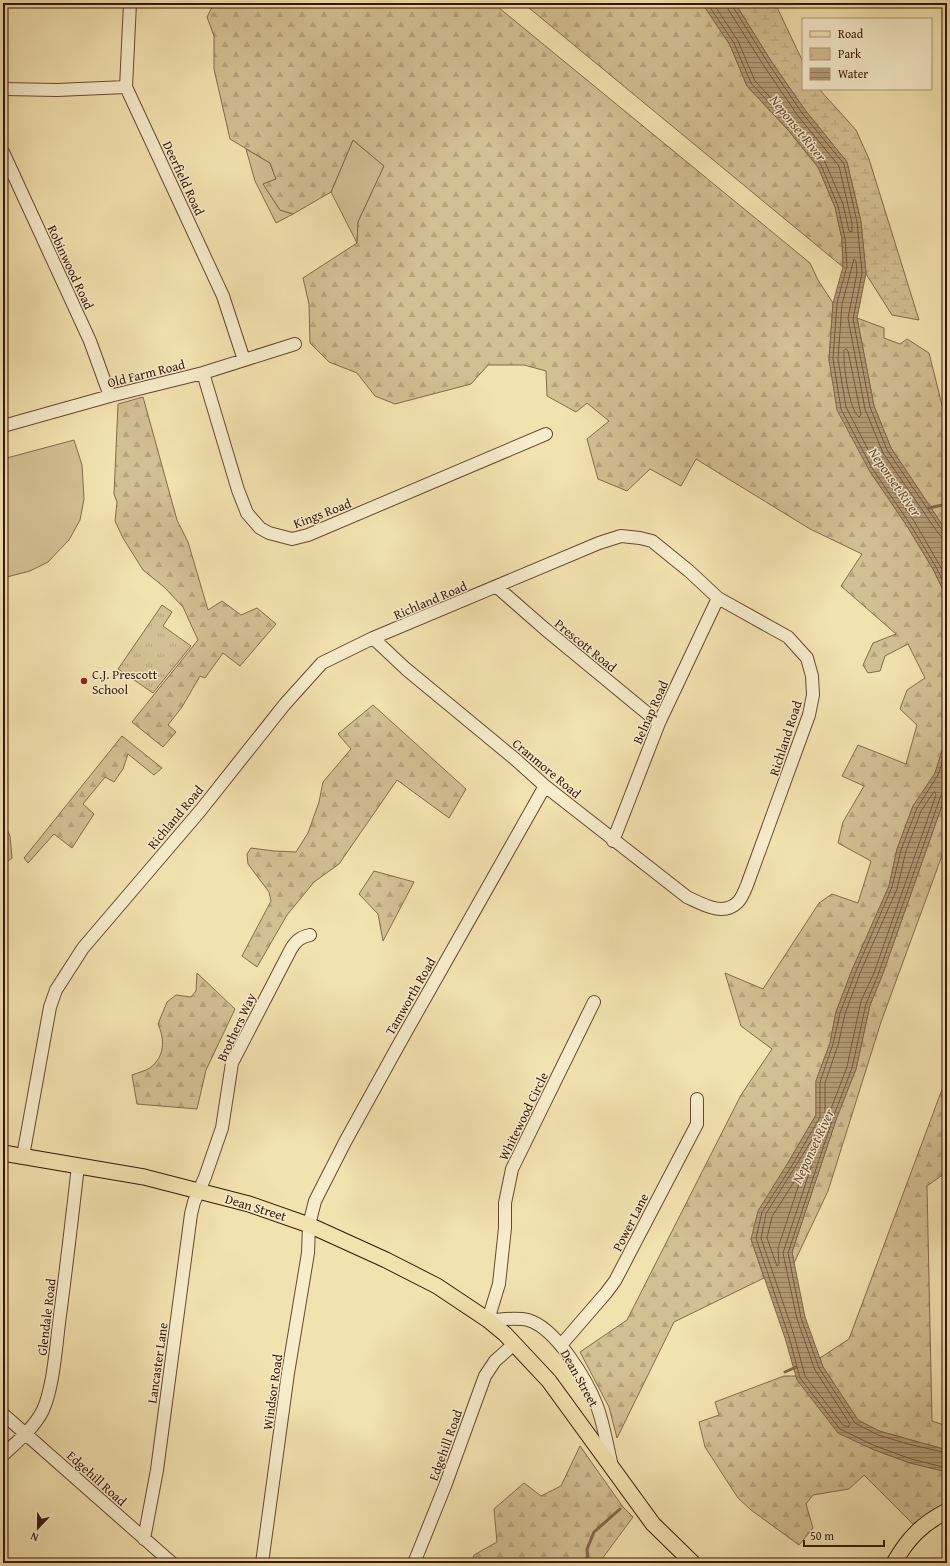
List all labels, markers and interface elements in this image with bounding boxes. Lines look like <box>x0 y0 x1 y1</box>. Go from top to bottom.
legend <box>802 18 932 90</box>
text: Road <box>838 25 864 42</box>
text: Park <box>838 45 862 62</box>
text: Water <box>838 65 868 82</box>
water label: Neponset River <box>765 91 831 166</box>
street label: Deerfield Road <box>158 138 209 219</box>
street label: Robinwood Road <box>43 222 98 313</box>
street label: Old Farm Road <box>105 355 187 392</box>
water label: Neponset River <box>864 443 927 521</box>
street label: Kings Road <box>291 494 354 533</box>
street label: Richland Road <box>391 576 470 624</box>
street label: Prescott Road <box>551 614 621 676</box>
place label: C.J. Prescott School <box>92 665 158 699</box>
marker: C.J. Prescott School <box>79 676 89 686</box>
street label: Belnap Road <box>628 677 673 747</box>
street label: Richland Road <box>764 698 807 778</box>
street label: Cranmore Road <box>508 734 585 803</box>
street label: Richland Road <box>143 781 208 853</box>
street label: Tamworth Road <box>381 954 440 1038</box>
street label: Brothers Way <box>212 989 261 1065</box>
street label: Whitewood Circle <box>494 1069 553 1164</box>
water label: Neponset River <box>787 1105 839 1187</box>
street label: Dean Street <box>223 1189 289 1226</box>
street label: Power Lane <box>608 1190 653 1254</box>
street label: Glendale Road <box>32 1277 61 1357</box>
street label: Lancaster Lane <box>142 1321 173 1405</box>
street label: Dean Street <box>556 1346 603 1411</box>
street label: Windsor Road <box>258 1353 287 1431</box>
street label: Edgehill Road <box>424 1407 467 1483</box>
street label: Edgehill Road <box>63 1446 131 1510</box>
north arrow <box>18 1508 58 1548</box>
scale bar <box>804 1522 884 1548</box>
text: 50 m <box>810 1527 834 1544</box>
text: N <box>27 1528 41 1546</box>

